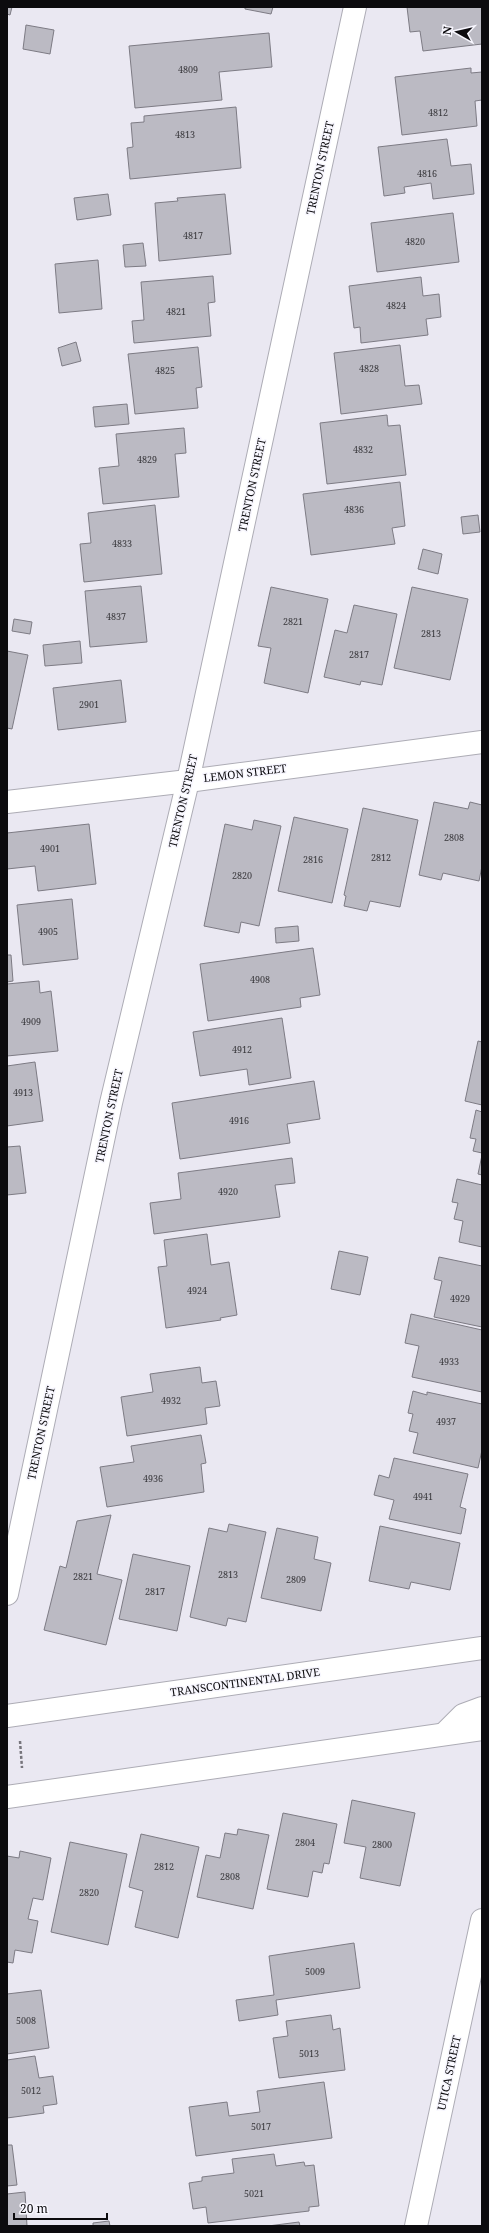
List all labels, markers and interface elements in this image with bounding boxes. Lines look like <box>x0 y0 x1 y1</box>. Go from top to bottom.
north arrow <box>437 12 477 52</box>
text: N <box>439 25 455 36</box>
house number: 4809 <box>178 63 198 76</box>
house number: 4812 <box>428 106 448 119</box>
street label: TRENTON STREET <box>302 119 337 216</box>
house number: 4813 <box>175 128 195 141</box>
house number: 4816 <box>417 167 437 180</box>
house number: 4817 <box>183 229 203 242</box>
house number: 4820 <box>405 235 425 248</box>
house number: 4824 <box>386 299 406 312</box>
house number: 4821 <box>166 305 186 318</box>
house number: 4828 <box>359 362 379 375</box>
house number: 4825 <box>155 364 175 377</box>
street label: TRENTON STREET <box>234 436 269 533</box>
house number: 4832 <box>353 443 373 456</box>
house number: 4829 <box>137 453 157 466</box>
house number: 4836 <box>344 503 364 516</box>
house number: 4833 <box>112 537 132 550</box>
house number: 4837 <box>106 610 126 623</box>
house number: 2821 <box>283 615 303 628</box>
house number: 2813 <box>421 627 441 640</box>
house number: 2817 <box>349 648 369 661</box>
house number: 2901 <box>79 698 99 711</box>
street label: TRENTON STREET <box>164 753 201 849</box>
street label: LEMON STREET <box>203 760 288 785</box>
house number: 2808 <box>444 831 464 844</box>
house number: 4901 <box>40 842 60 855</box>
house number: 2812 <box>371 851 391 864</box>
house number: 2816 <box>303 853 323 866</box>
house number: 2820 <box>232 869 252 882</box>
house number: 4905 <box>38 925 58 938</box>
house number: 4908 <box>250 973 270 986</box>
house number: 4909 <box>21 1015 41 1028</box>
house number: 4912 <box>232 1043 252 1056</box>
street label: TRENTON STREET <box>91 1067 126 1164</box>
house number: 4913 <box>13 1086 33 1099</box>
house number: 4916 <box>229 1114 249 1127</box>
house number: 4920 <box>218 1185 238 1198</box>
house number: 4924 <box>187 1284 207 1297</box>
house number: 4929 <box>450 1292 470 1305</box>
house number: 4933 <box>439 1355 459 1368</box>
street label: TRENTON STREET <box>23 1384 58 1481</box>
house number: 4932 <box>161 1394 181 1407</box>
house number: 4937 <box>436 1415 456 1428</box>
house number: 4936 <box>143 1472 163 1485</box>
house number: 4941 <box>413 1490 433 1503</box>
house number: 2813 <box>218 1568 238 1581</box>
house number: 2821 <box>73 1570 93 1583</box>
house number: 2809 <box>286 1573 306 1586</box>
house number: 2817 <box>145 1585 165 1598</box>
street label: TRANSCONTINENTAL DRIVE <box>169 1664 321 1699</box>
house number: 2804 <box>295 1836 315 1849</box>
house number: 2800 <box>372 1838 392 1851</box>
house number: 2812 <box>154 1860 174 1873</box>
house number: 2808 <box>220 1870 240 1883</box>
house number: 2820 <box>79 1886 99 1899</box>
house number: 5009 <box>305 1965 325 1978</box>
house number: 5008 <box>16 2014 36 2027</box>
street label: UTICA STREET <box>433 2034 464 2112</box>
house number: 5013 <box>299 2047 319 2060</box>
house number: 5012 <box>21 2084 41 2097</box>
house number: 5017 <box>251 2120 271 2133</box>
house number: 5021 <box>244 2187 264 2200</box>
scale bar <box>14 2195 107 2221</box>
text: 20 m <box>20 2200 48 2217</box>

